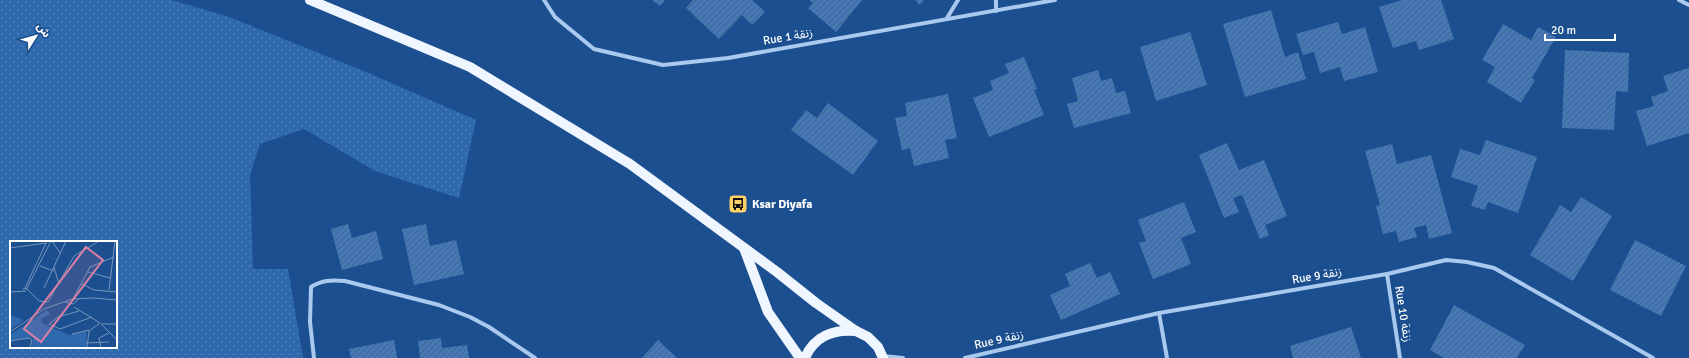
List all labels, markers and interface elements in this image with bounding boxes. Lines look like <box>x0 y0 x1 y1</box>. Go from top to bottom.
north arrow <box>16 16 56 56</box>
scale bar <box>1545 16 1615 42</box>
text: ش <box>34 20 53 40</box>
text: 20 m <box>1551 23 1576 38</box>
street label: Rue 1 زنقة <box>762 25 814 49</box>
bus stop icon: Ksar Diyafa <box>727 193 749 215</box>
place label: Ksar Diyafa <box>752 197 812 212</box>
inset map <box>10 241 117 348</box>
street label: Rue 9 زنقة <box>1291 264 1343 288</box>
street label: Rue 10 زنقة <box>1391 285 1415 343</box>
street label: Rue 9 زنقة <box>973 327 1025 353</box>

